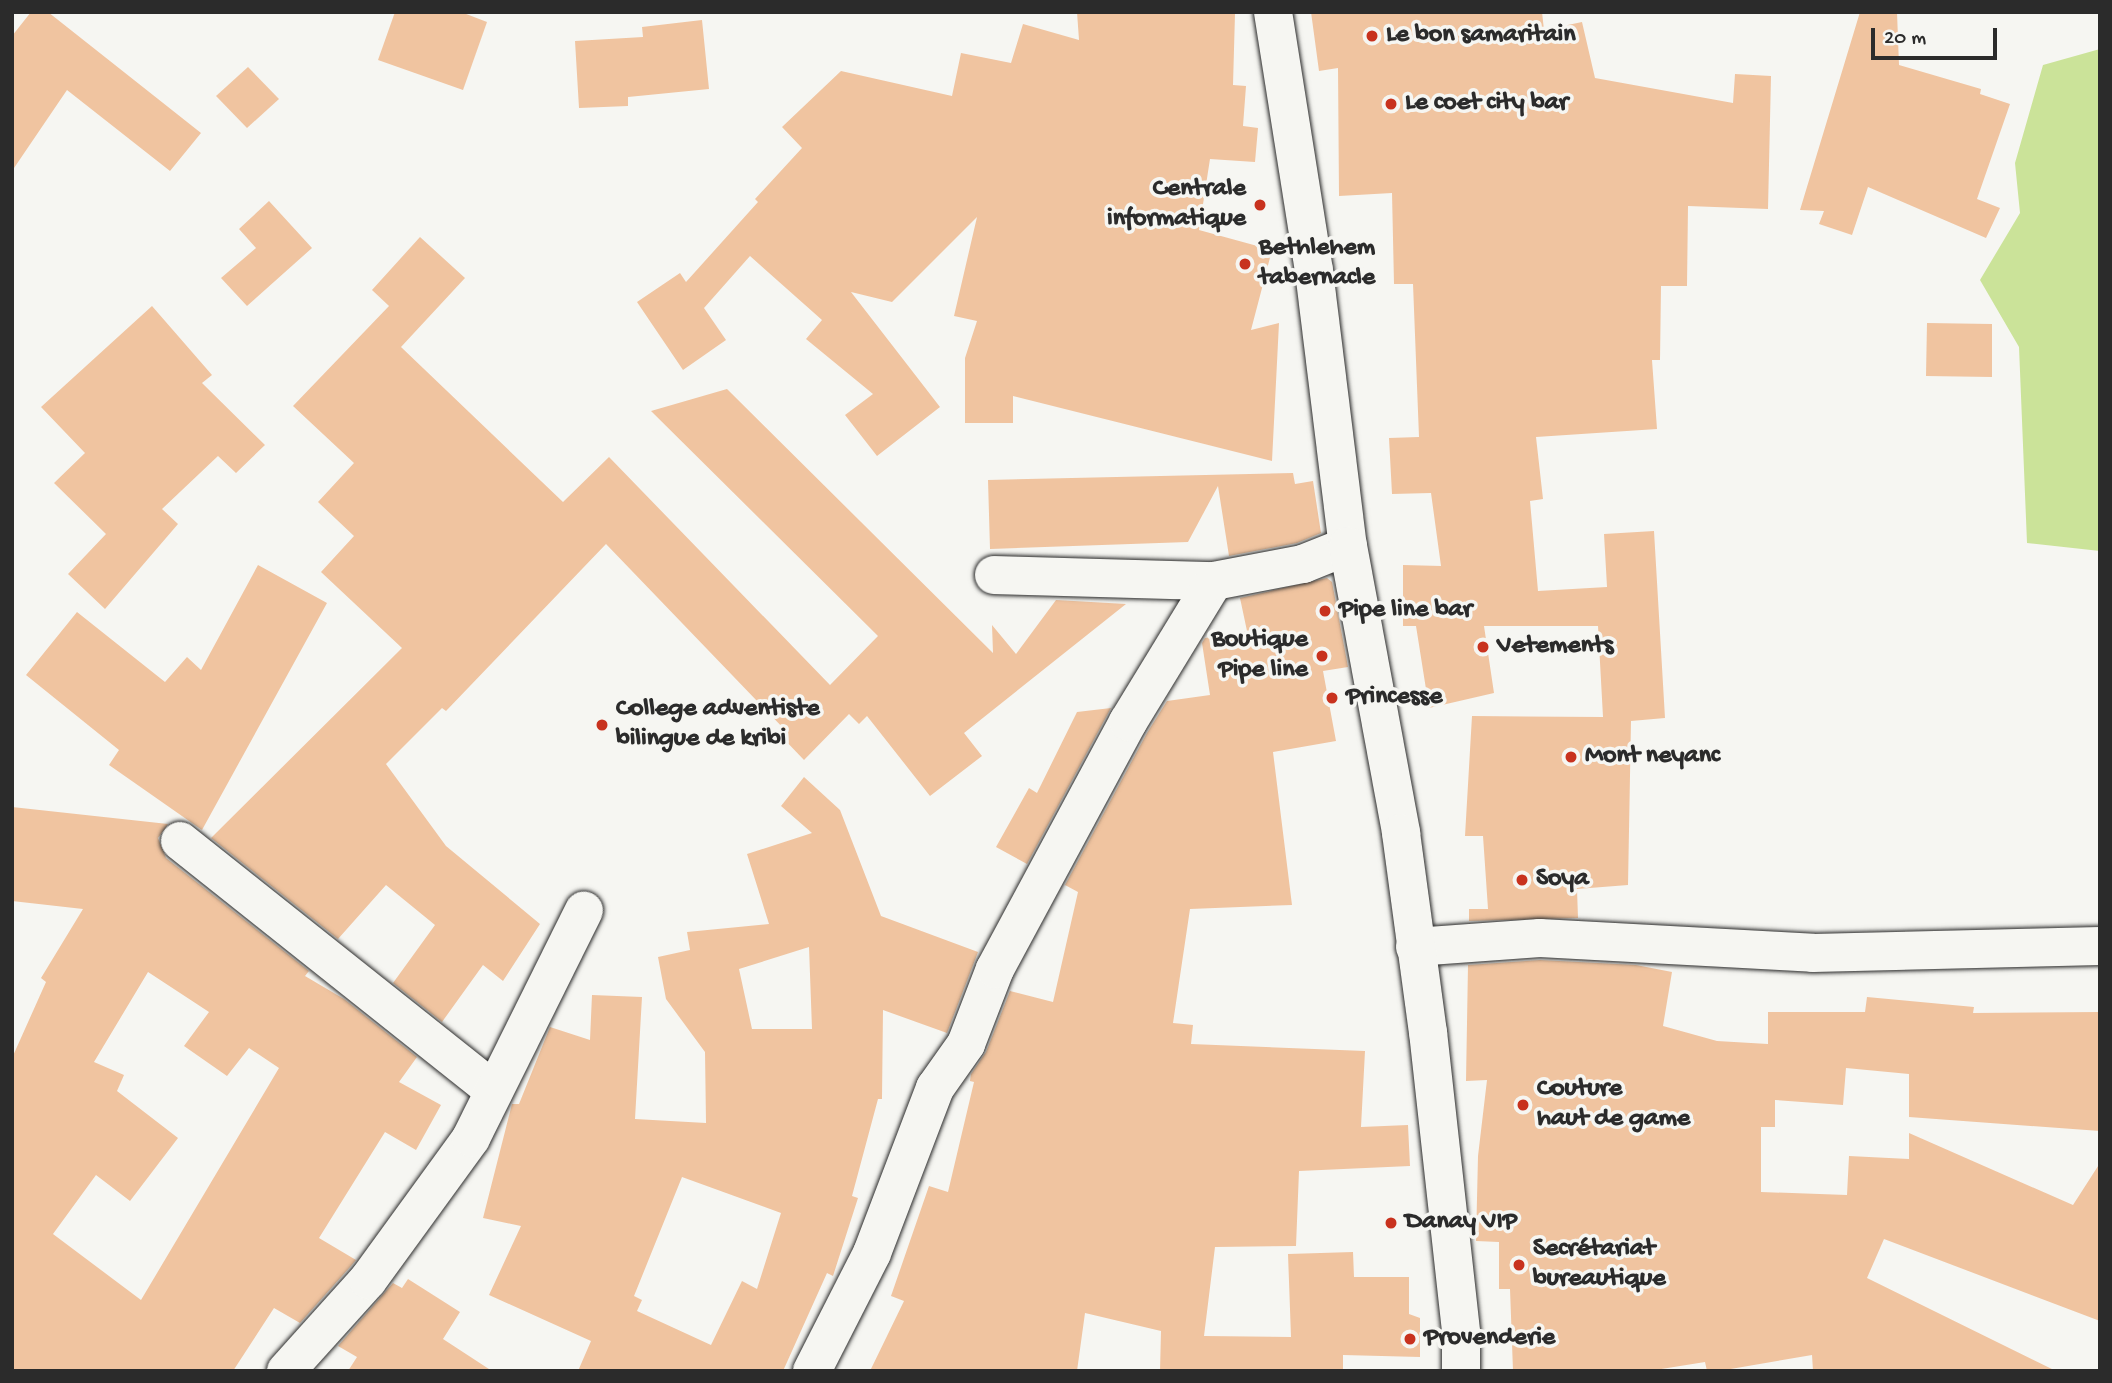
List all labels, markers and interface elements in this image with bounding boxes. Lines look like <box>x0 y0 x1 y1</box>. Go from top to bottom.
scale bar <box>1874 14 2000 58</box>
place label: Le bon samaritain <box>1386 20 1576 52</box>
text: 20 m <box>1884 27 1926 52</box>
marker: Le bon samaritain <box>1364 28 1380 44</box>
place label: Le coet city bar <box>1405 88 1568 120</box>
marker: Le coet city bar <box>1383 96 1399 112</box>
place label: Centrale informatique <box>1107 174 1246 235</box>
marker: Centrale informatique <box>1252 197 1268 213</box>
place label: Bethlehem tabernacle <box>1259 233 1375 294</box>
marker: Bethlehem tabernacle <box>1237 256 1253 272</box>
place label: Pipe line bar <box>1339 595 1472 627</box>
marker: Pipe line bar <box>1317 603 1333 619</box>
place label: Boutique Pipe line <box>1212 625 1308 686</box>
place label: Vetements <box>1497 631 1613 663</box>
marker: Vetements <box>1475 639 1491 655</box>
marker: Boutique Pipe line <box>1314 648 1330 664</box>
place label: Princesse <box>1346 682 1442 714</box>
marker: Princesse <box>1324 690 1340 706</box>
place label: College adventiste bilingue de kribi <box>616 694 820 756</box>
marker: College adventiste bilingue de kribi <box>594 717 610 733</box>
place label: Mont neyanc <box>1585 741 1720 773</box>
marker: Mont neyanc <box>1563 749 1579 765</box>
place label: Soya <box>1536 864 1589 896</box>
marker: Soya <box>1514 872 1530 888</box>
place label: Couture haut de game <box>1537 1074 1690 1136</box>
marker: Couture haut de game <box>1515 1097 1531 1113</box>
place label: Danay VIP <box>1405 1207 1517 1239</box>
marker: Danay VIP <box>1383 1215 1399 1231</box>
place label: Secrétariat bureautique <box>1533 1234 1666 1296</box>
marker: Secrétariat bureautique <box>1511 1257 1527 1273</box>
place label: Provenderie <box>1424 1323 1555 1355</box>
marker: Provenderie <box>1402 1331 1418 1347</box>

